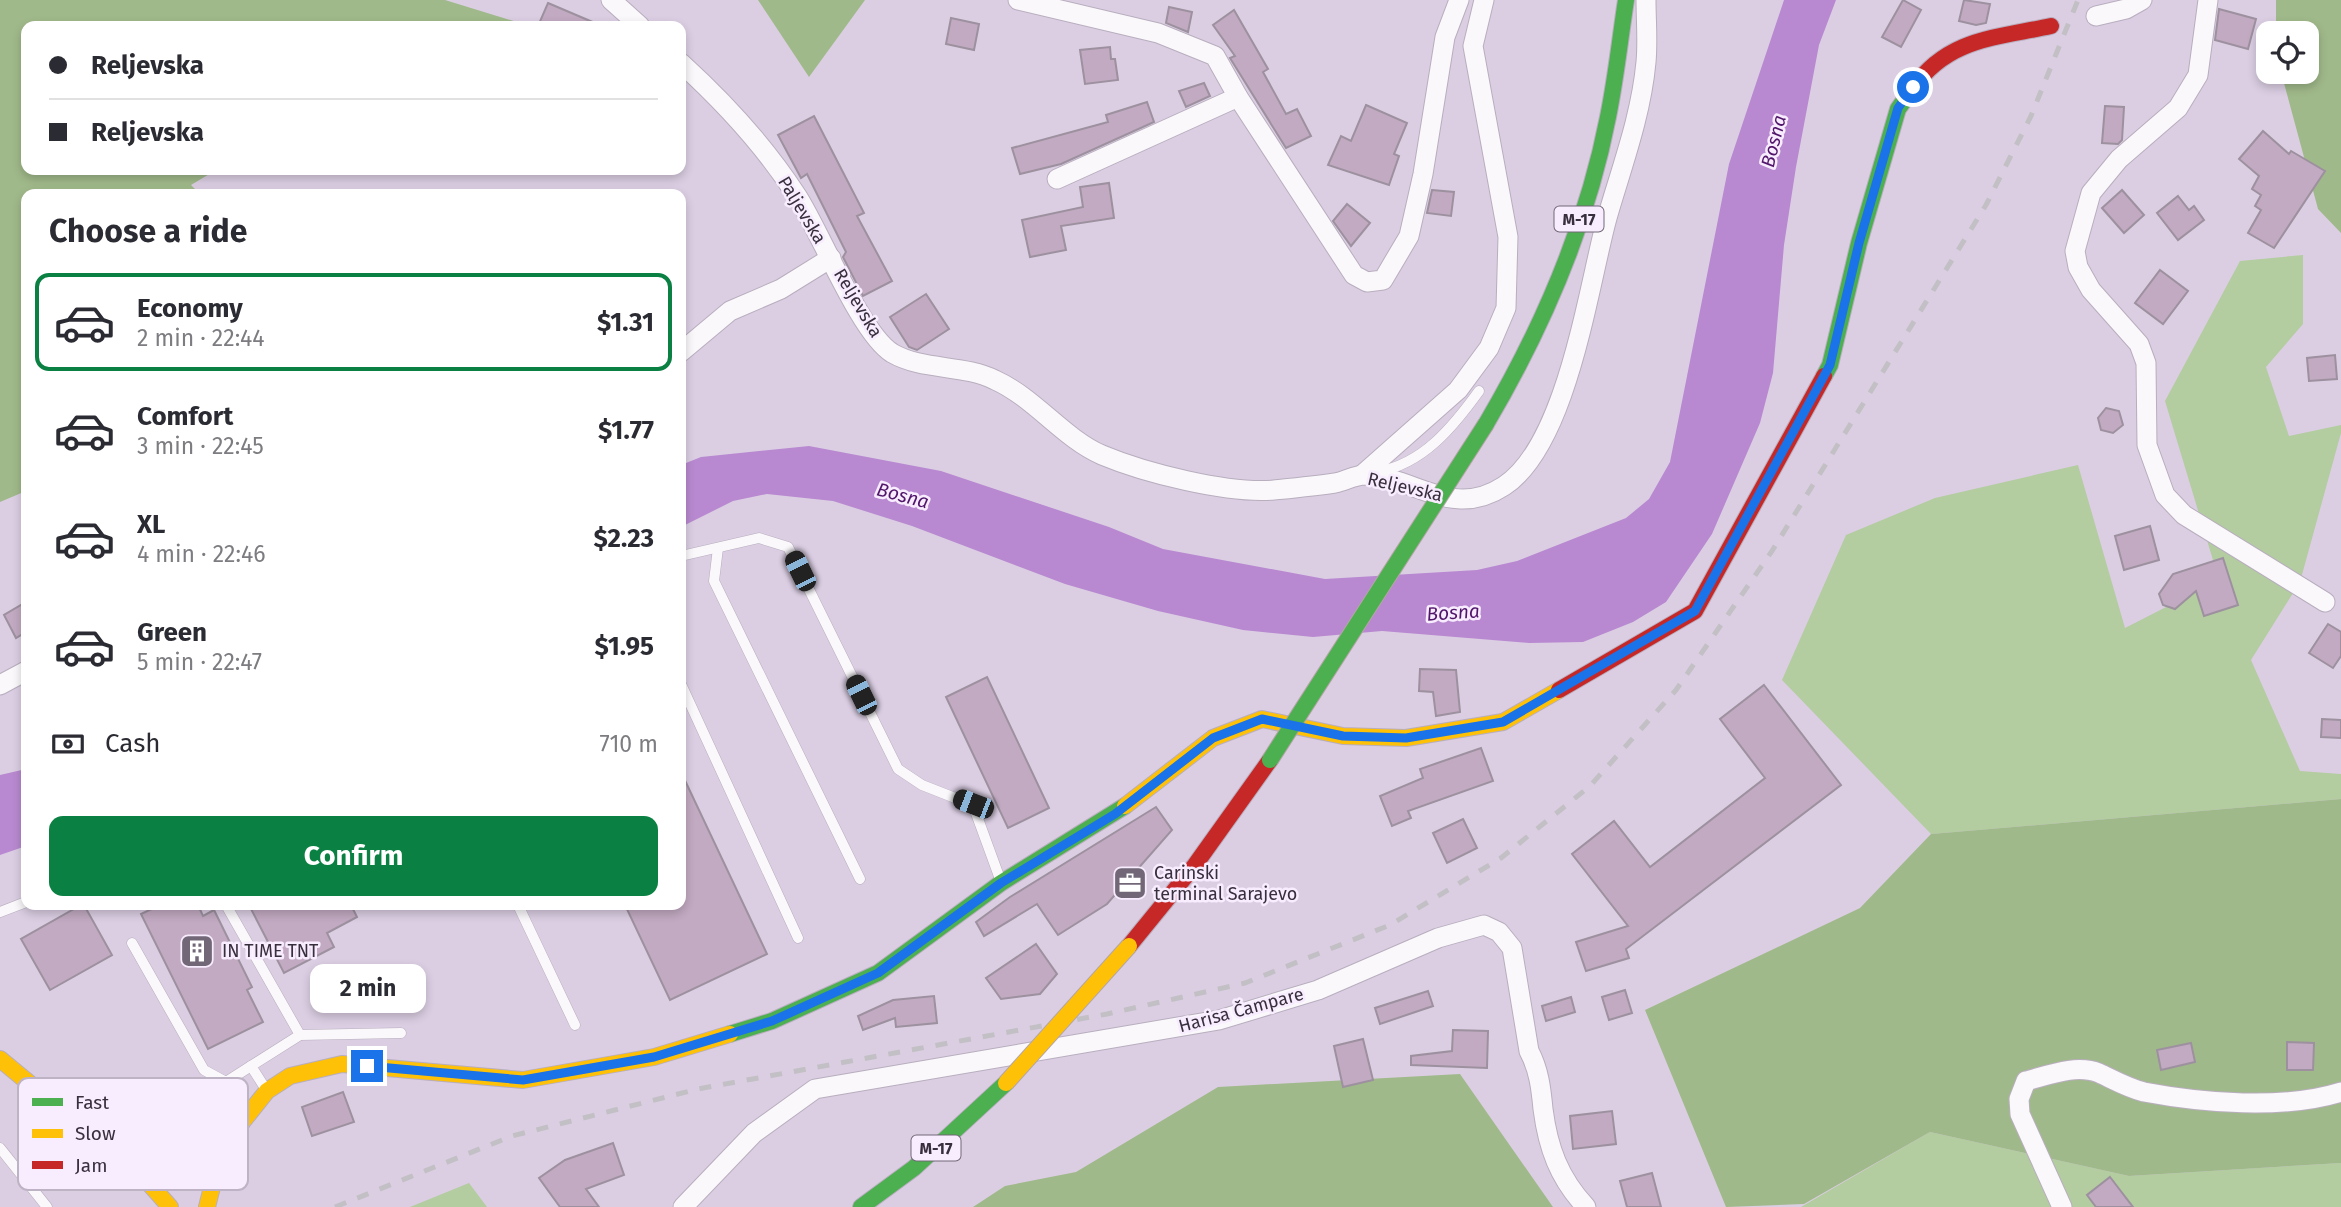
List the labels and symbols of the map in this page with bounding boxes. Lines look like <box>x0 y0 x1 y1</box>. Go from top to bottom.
route start <box>1897 71 1929 103</box>
water label: Bosna <box>1756 113 1791 170</box>
street label: Paljevska <box>773 172 831 248</box>
road number: M-17 <box>1554 206 1604 232</box>
street label: Reljevska <box>829 265 887 341</box>
street label: Reljevska <box>1365 468 1445 506</box>
water label: Bosna <box>874 478 931 513</box>
car <box>782 548 819 594</box>
water label: Bosna <box>1426 599 1480 626</box>
car <box>843 672 880 718</box>
car <box>950 787 997 821</box>
place label: Carinski terminal Sarajevo <box>1154 862 1297 905</box>
office icon: Carinski terminal Sarajevo <box>1111 864 1149 902</box>
building icon: IN TIME TNT <box>178 932 216 970</box>
place label: IN TIME TNT <box>222 940 319 962</box>
callout: 2 min <box>309 964 425 1014</box>
street label: Harisa Čampare <box>1176 983 1306 1037</box>
route end <box>351 1050 383 1082</box>
legend <box>18 1078 248 1190</box>
text: Fast <box>75 1091 109 1114</box>
text: Slow <box>75 1122 116 1145</box>
road number: M-17 <box>912 1136 960 1160</box>
text: Jam <box>75 1154 107 1177</box>

